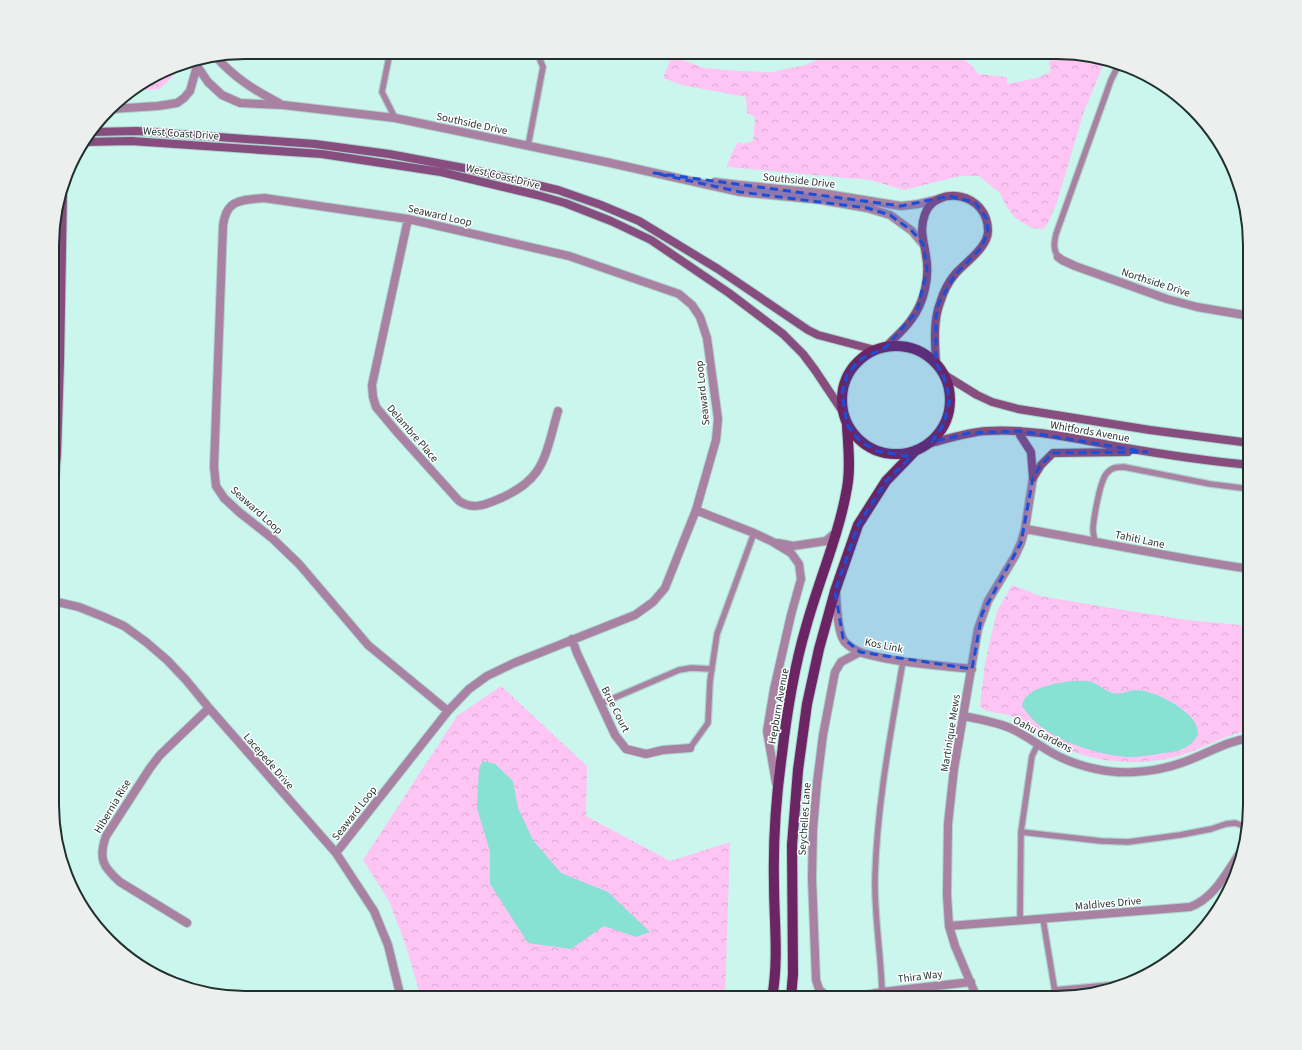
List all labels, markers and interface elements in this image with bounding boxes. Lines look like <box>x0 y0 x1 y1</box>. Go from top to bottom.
street label: Southside Drive <box>435 109 509 138</box>
street label: West Coast Drive <box>142 123 220 144</box>
street label: West Coast Drive <box>464 160 542 193</box>
street label: Southside Drive <box>762 169 836 192</box>
street label: Seaward Loop <box>406 201 473 230</box>
street label: Northside Drive <box>1120 264 1193 301</box>
street label: Seaward Loop <box>692 360 713 426</box>
street label: Delambre Place <box>383 401 442 466</box>
street label: Whitfords Avenue <box>1049 417 1131 446</box>
street label: Seaward Loop <box>227 483 286 538</box>
street label: Tahiti Lane <box>1114 527 1167 552</box>
street label: Kos Link <box>863 634 905 657</box>
street label: Hepburn Avenue <box>764 666 793 745</box>
street label: Brue Court <box>598 684 634 735</box>
street label: Martinique Mews <box>937 693 964 773</box>
street label: Oahu Gardens <box>1010 713 1075 757</box>
street label: Lacepede Drive <box>240 730 298 793</box>
street label: Hibernia Rise <box>90 776 135 836</box>
street label: Seychelles Lane <box>794 781 815 856</box>
street label: Seaward Loop <box>328 783 380 844</box>
street label: Maldives Drive <box>1074 893 1142 914</box>
street label: Thira Way <box>897 966 943 987</box>

